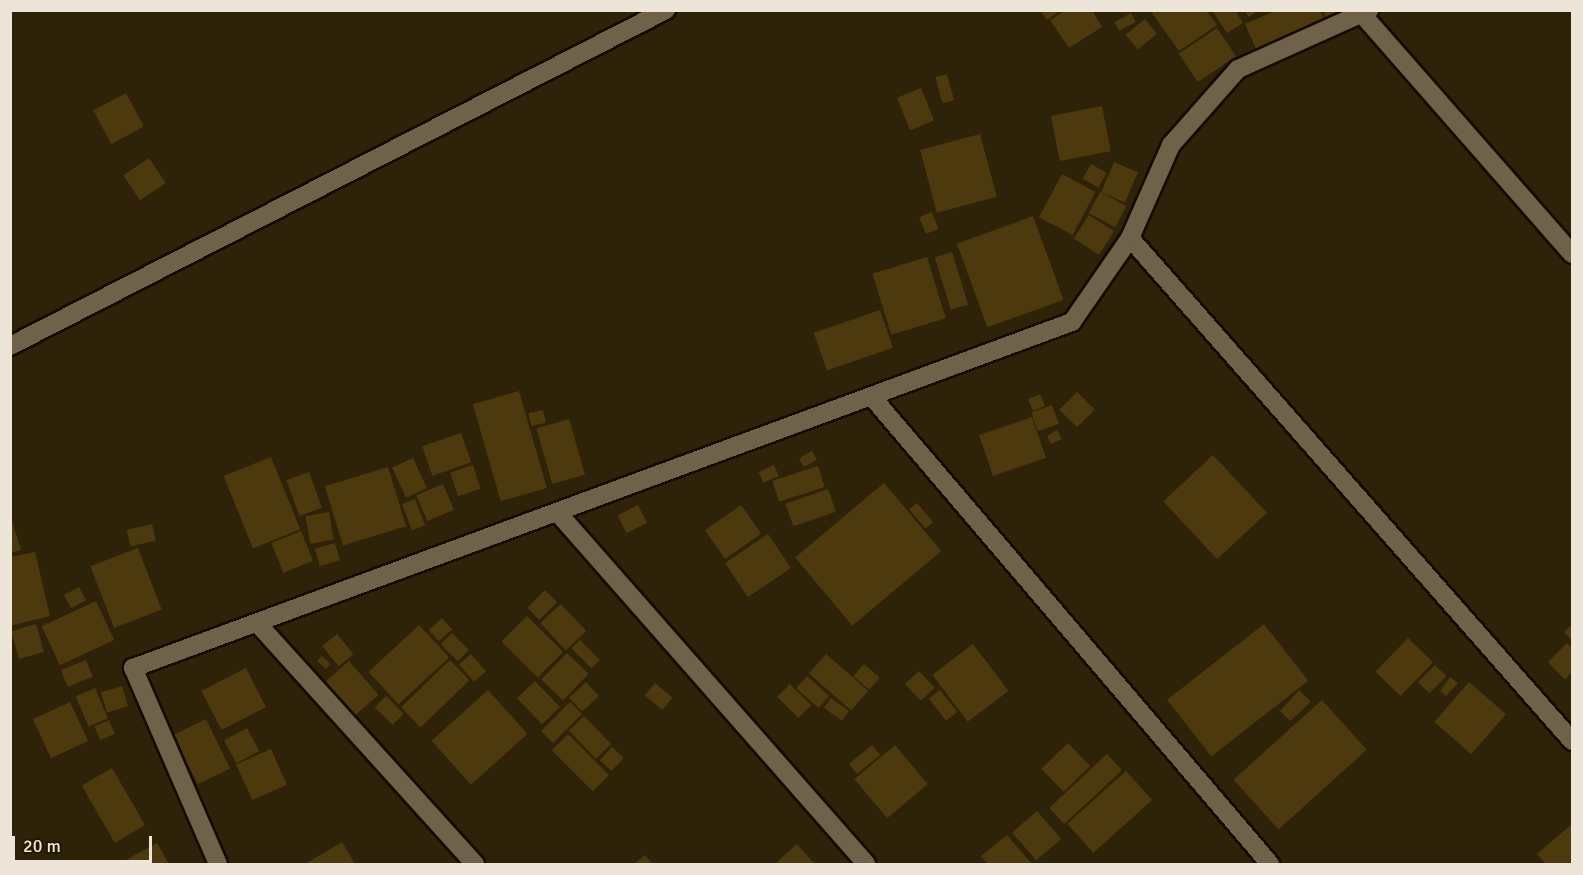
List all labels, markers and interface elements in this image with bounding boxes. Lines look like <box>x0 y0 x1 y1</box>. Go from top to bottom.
scale bar <box>15 824 154 862</box>
text: 20 m <box>23 835 61 857</box>

